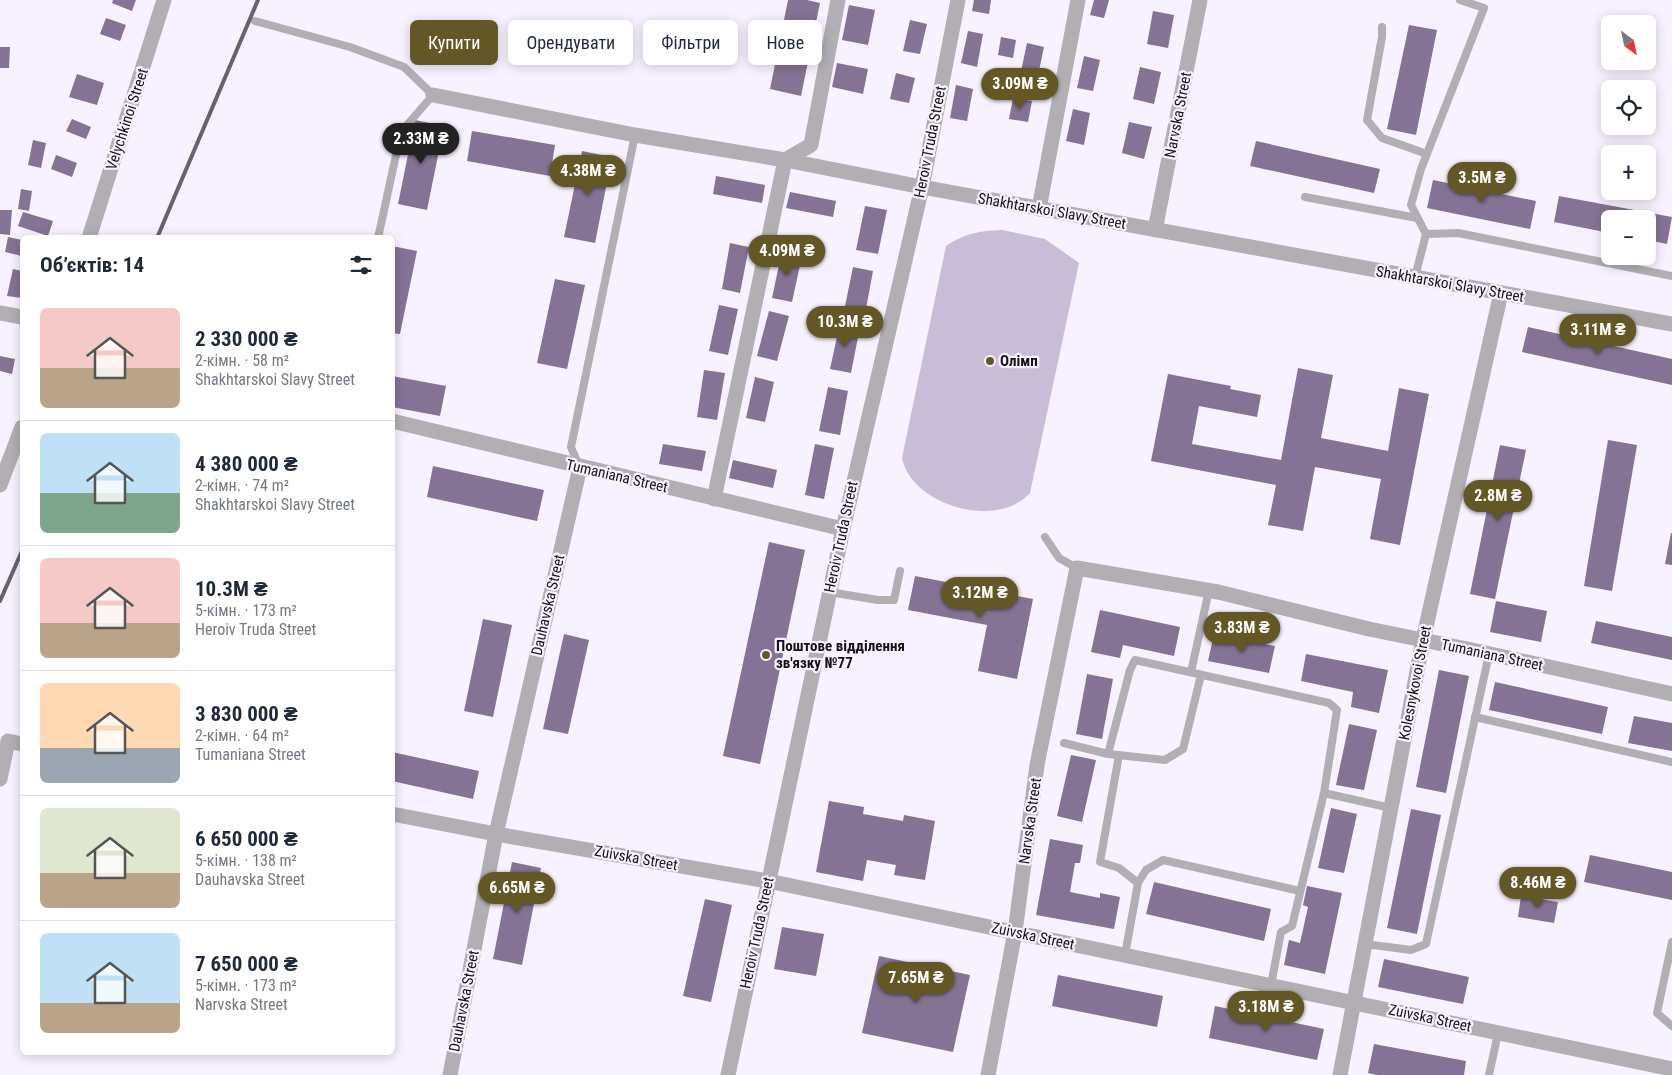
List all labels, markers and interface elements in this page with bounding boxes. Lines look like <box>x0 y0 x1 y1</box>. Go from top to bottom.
north arrow <box>1601 15 1656 70</box>
map controls <box>1601 15 1656 265</box>
chip: Купити <box>410 20 498 65</box>
chip: Орендувати <box>508 20 633 65</box>
chip: Фільтри <box>643 20 738 65</box>
chip: Нове <box>748 20 822 65</box>
street label: Velychkinoi Street <box>102 66 152 172</box>
pin: 3.09M ₴ <box>974 68 1066 110</box>
street label: Narvska Street <box>1161 71 1195 159</box>
text: 3.09M ₴ <box>992 74 1048 93</box>
button: locate <box>1601 80 1656 135</box>
street label: Heroiv Truda Street <box>910 85 950 199</box>
pin: 2.33M ₴ <box>375 122 467 165</box>
text: 2.33M ₴ <box>393 129 449 148</box>
button: + <box>1601 145 1656 200</box>
pin: 4.38M ₴ <box>542 154 634 197</box>
text: 4.38M ₴ <box>560 161 616 180</box>
pin: 3.5M ₴ <box>1441 162 1523 204</box>
text: 3.5M ₴ <box>1458 168 1506 187</box>
street label: Shakhtarskoi Slavy Street <box>977 189 1127 233</box>
button: − <box>1601 210 1656 265</box>
pin: 4.09M ₴ <box>741 234 833 277</box>
text: 4.09M ₴ <box>759 241 815 260</box>
icon: filters <box>347 251 375 279</box>
text: Об’єктів: 14 <box>40 253 144 277</box>
street label: Shakhtarskoi Slavy Street <box>1375 262 1525 306</box>
pin: 10.3M ₴ <box>799 306 891 348</box>
text: 10.3M ₴ <box>817 312 873 331</box>
pin: 3.11M ₴ <box>1552 314 1644 356</box>
text: 3.11M ₴ <box>1570 320 1626 339</box>
text: 2 330 000 ₴ <box>195 327 298 351</box>
icon: home <box>80 328 140 388</box>
text: 2-кімн. · 58 m² <box>195 351 289 370</box>
place label: Олімп <box>1000 352 1038 370</box>
marker: Олімп <box>984 355 996 367</box>
text: Shakhtarskoi Slavy Street <box>195 370 355 389</box>
text: 4 380 000 ₴ <box>195 452 298 476</box>
icon: home <box>80 453 140 513</box>
street label: Tumaniana Street <box>564 456 670 496</box>
text: 2-кімн. · 74 m² <box>195 476 289 495</box>
street label: Heroiv Truda Street <box>820 480 862 594</box>
pin: 2.8M ₴ <box>1457 480 1539 522</box>
text: 2.8M ₴ <box>1474 486 1522 505</box>
text: Shakhtarskoi Slavy Street <box>195 495 355 514</box>
street label: Dauhavska Street <box>528 553 568 657</box>
pin: 3.12M ₴ <box>934 576 1026 619</box>
text: 10.3M ₴ <box>195 577 268 601</box>
icon: home <box>80 578 140 638</box>
text: 3.12M ₴ <box>952 583 1008 602</box>
text: 5-кімн. · 173 m² <box>195 601 297 620</box>
pin: 3.83M ₴ <box>1196 612 1288 654</box>
text: 3.83M ₴ <box>1214 618 1270 637</box>
text: Heroiv Truda Street <box>195 620 316 639</box>
street label: Kolesnykovoi Street <box>1395 624 1435 742</box>
street label: Tumaniana Street <box>1439 635 1545 675</box>
place label: Поштове відділення зв'язку №77 <box>776 637 905 672</box>
marker: Поштове відділення зв'язку №77 <box>760 649 772 661</box>
text: 3 830 000 ₴ <box>195 702 298 726</box>
icon: home <box>80 703 140 763</box>
text: 2-кімн. · 64 m² <box>195 726 289 745</box>
text: Tumaniana Street <box>195 745 306 764</box>
street label: Narvska Street <box>1015 777 1045 865</box>
text: 6 650 000 ₴ <box>195 827 298 851</box>
icon: home <box>80 828 140 888</box>
street label: Zuivska Street <box>593 842 679 874</box>
text: 5-кімн. · 138 m² <box>195 851 297 870</box>
pin: 8.46M ₴ <box>1492 866 1584 909</box>
text: Dauhavska Street <box>195 870 305 889</box>
pin: 6.65M ₴ <box>471 872 563 914</box>
text: 8.46M ₴ <box>1510 873 1566 892</box>
street label: Heroiv Truda Street <box>736 876 778 990</box>
text: 6.65M ₴ <box>489 878 545 897</box>
street label: Zuivska Street <box>990 918 1076 954</box>
street label: Dauhavska Street <box>445 949 483 1053</box>
text: 7 650 000 ₴ <box>195 952 298 976</box>
icon: home <box>80 953 140 1013</box>
pin: 7.65M ₴ <box>870 962 962 1004</box>
text: 7.65M ₴ <box>888 968 944 987</box>
text: 5-кімн. · 173 m² <box>195 976 297 995</box>
pin: 3.18M ₴ <box>1220 990 1312 1033</box>
text: Narvska Street <box>195 995 288 1014</box>
text: 3.18M ₴ <box>1238 997 1294 1016</box>
street label: Zuivska Street <box>1387 1000 1473 1036</box>

